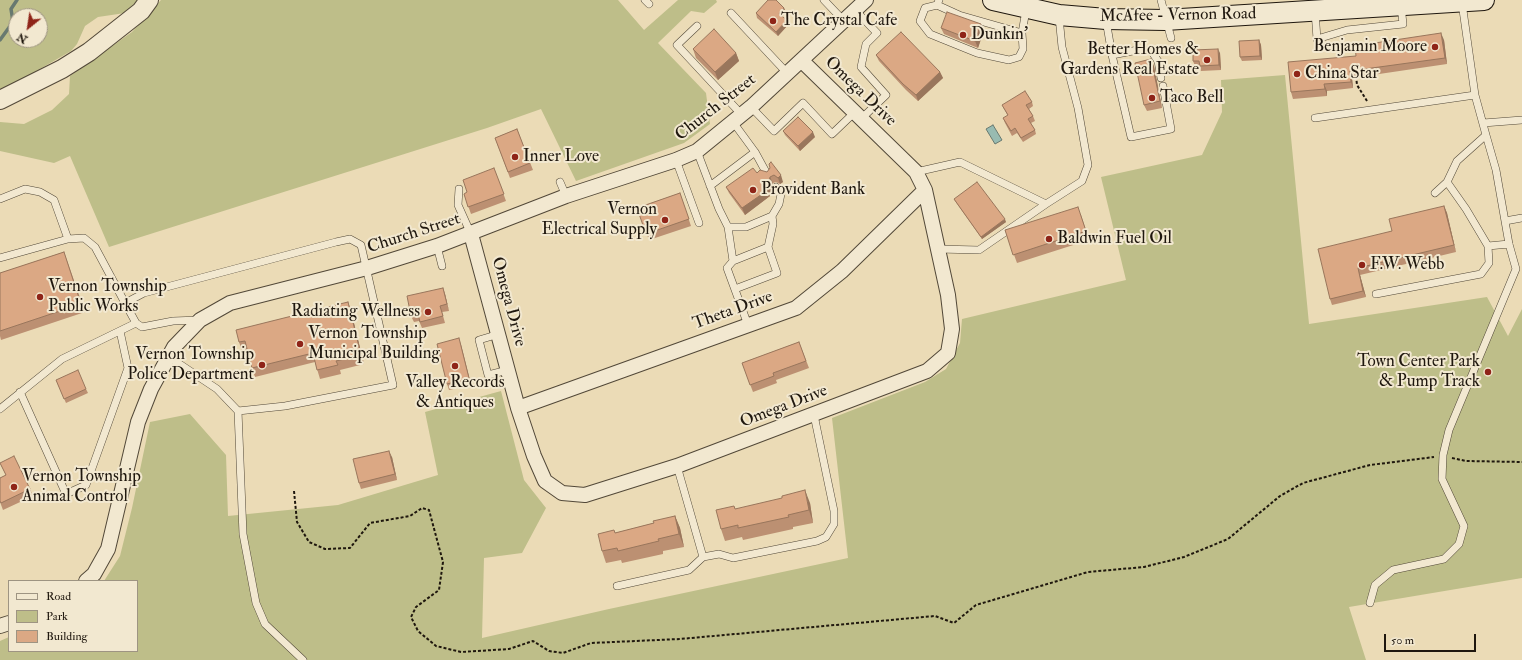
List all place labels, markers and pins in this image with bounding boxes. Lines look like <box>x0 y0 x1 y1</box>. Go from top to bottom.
place label: The Crystal Cafe <box>781 11 897 31</box>
marker: The Crystal Cafe <box>768 16 778 26</box>
place label: Dunkin' <box>971 25 1028 45</box>
marker: Dunkin' <box>958 30 968 40</box>
place label: Benjamin Moore <box>1313 37 1427 57</box>
place label: Better Homes & Gardens Real Estate <box>1061 40 1199 80</box>
marker: Benjamin Moore <box>1430 42 1440 52</box>
marker: Better Homes & Gardens Real Estate <box>1202 55 1212 65</box>
place label: China Star <box>1305 64 1379 84</box>
marker: China Star <box>1292 69 1302 79</box>
place label: Taco Bell <box>1160 88 1223 108</box>
marker: Taco Bell <box>1147 93 1157 103</box>
place label: Inner Love <box>523 147 599 167</box>
marker: Inner Love <box>510 152 520 162</box>
place label: Provident Bank <box>761 180 865 200</box>
marker: Provident Bank <box>748 185 758 195</box>
place label: Vernon Electrical Supply <box>541 200 657 240</box>
marker: Vernon Electrical Supply <box>660 215 670 225</box>
place label: Baldwin Fuel Oil <box>1057 229 1172 249</box>
marker: Baldwin Fuel Oil <box>1044 234 1054 244</box>
place label: F.W. Webb <box>1370 255 1444 275</box>
marker: F.W. Webb <box>1357 260 1367 270</box>
place label: Vernon Township Public Works <box>48 277 167 317</box>
marker: Vernon Township Public Works <box>35 292 45 302</box>
place label: Radiating Wellness <box>291 302 420 322</box>
marker: Radiating Wellness <box>423 307 433 317</box>
place label: Vernon Township Municipal Building <box>308 324 440 364</box>
marker: Vernon Township Municipal Building <box>295 339 305 349</box>
place label: Vernon Township Police Department <box>127 345 254 385</box>
place label: Town Center Park & Pump Track <box>1357 352 1480 392</box>
marker: Vernon Township Police Department <box>257 360 267 370</box>
marker: Valley Records & Antiques <box>450 361 460 371</box>
marker: Town Center Park & Pump Track <box>1483 367 1493 377</box>
place label: Valley Records & Antiques <box>406 373 504 413</box>
place label: Vernon Township Animal Control <box>22 467 141 507</box>
marker: Vernon Township Animal Control <box>9 482 19 492</box>

